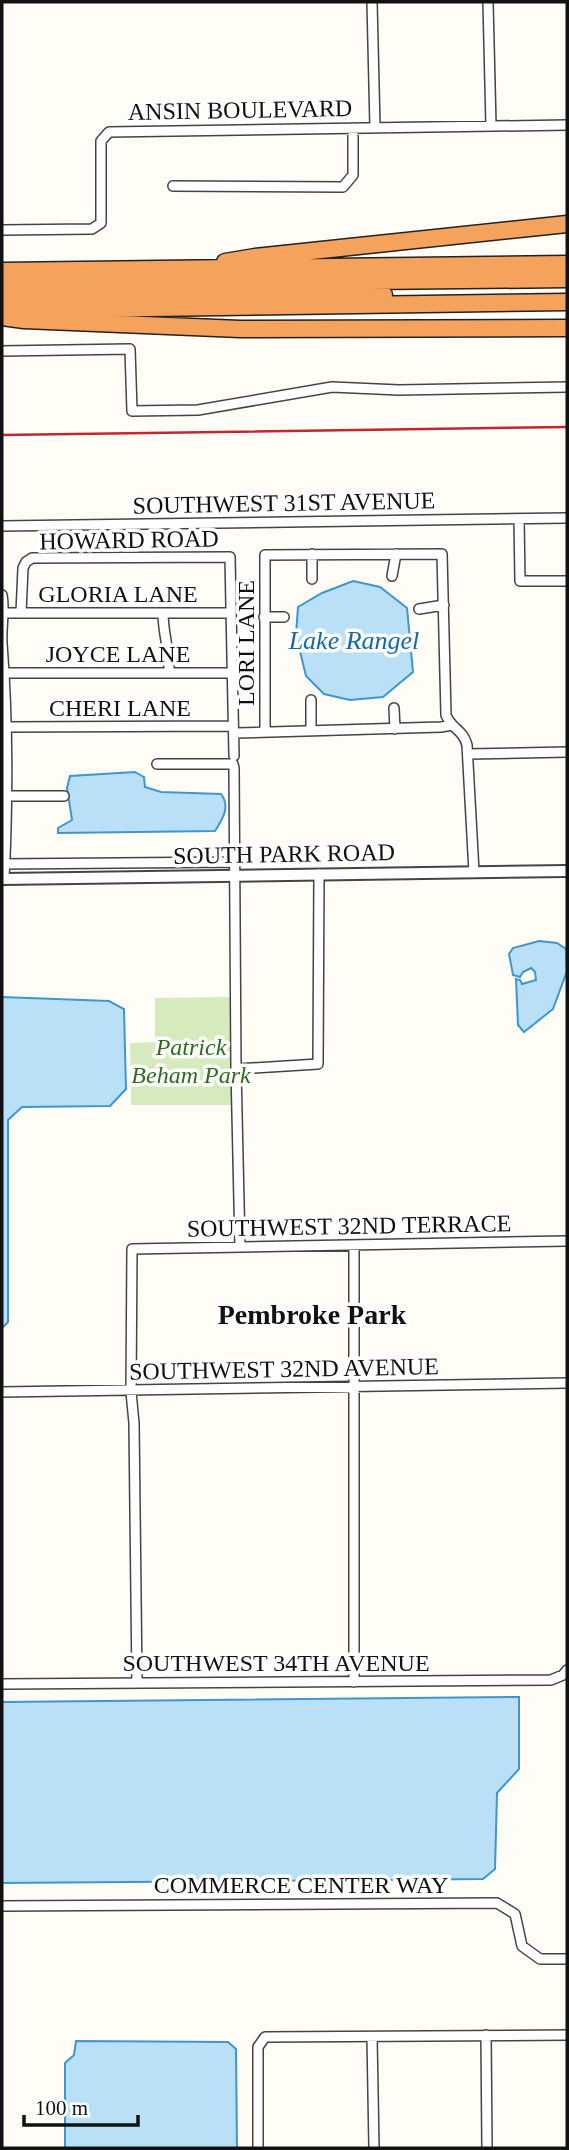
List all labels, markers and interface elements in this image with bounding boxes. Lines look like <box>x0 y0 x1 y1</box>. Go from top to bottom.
street label: ANSIN BOULEVARD <box>128 95 352 125</box>
street label: SOUTHWEST 31ST AVENUE <box>132 487 436 519</box>
street label: HOWARD ROAD <box>39 525 219 555</box>
street label: LORI LANE <box>233 580 259 706</box>
street label: GLORIA LANE <box>38 581 198 607</box>
water label: Lake Rangel <box>288 626 419 655</box>
street label: JOYCE LANE <box>46 641 190 667</box>
street label: CHERI LANE <box>49 695 191 721</box>
street label: SOUTH PARK ROAD <box>173 839 395 869</box>
park label: Patrick Beham Park <box>131 1034 251 1088</box>
street label: SOUTHWEST 32ND TERRACE <box>187 1210 511 1242</box>
district label: Pembroke Park <box>218 1299 407 1330</box>
street label: SOUTHWEST 32ND AVENUE <box>129 1353 439 1385</box>
street label: SOUTHWEST 34TH AVENUE <box>122 1650 430 1676</box>
street label: COMMERCE CENTER WAY <box>154 1872 448 1898</box>
scale bar <box>24 2084 138 2128</box>
text: 100 m <box>35 2096 88 2120</box>

